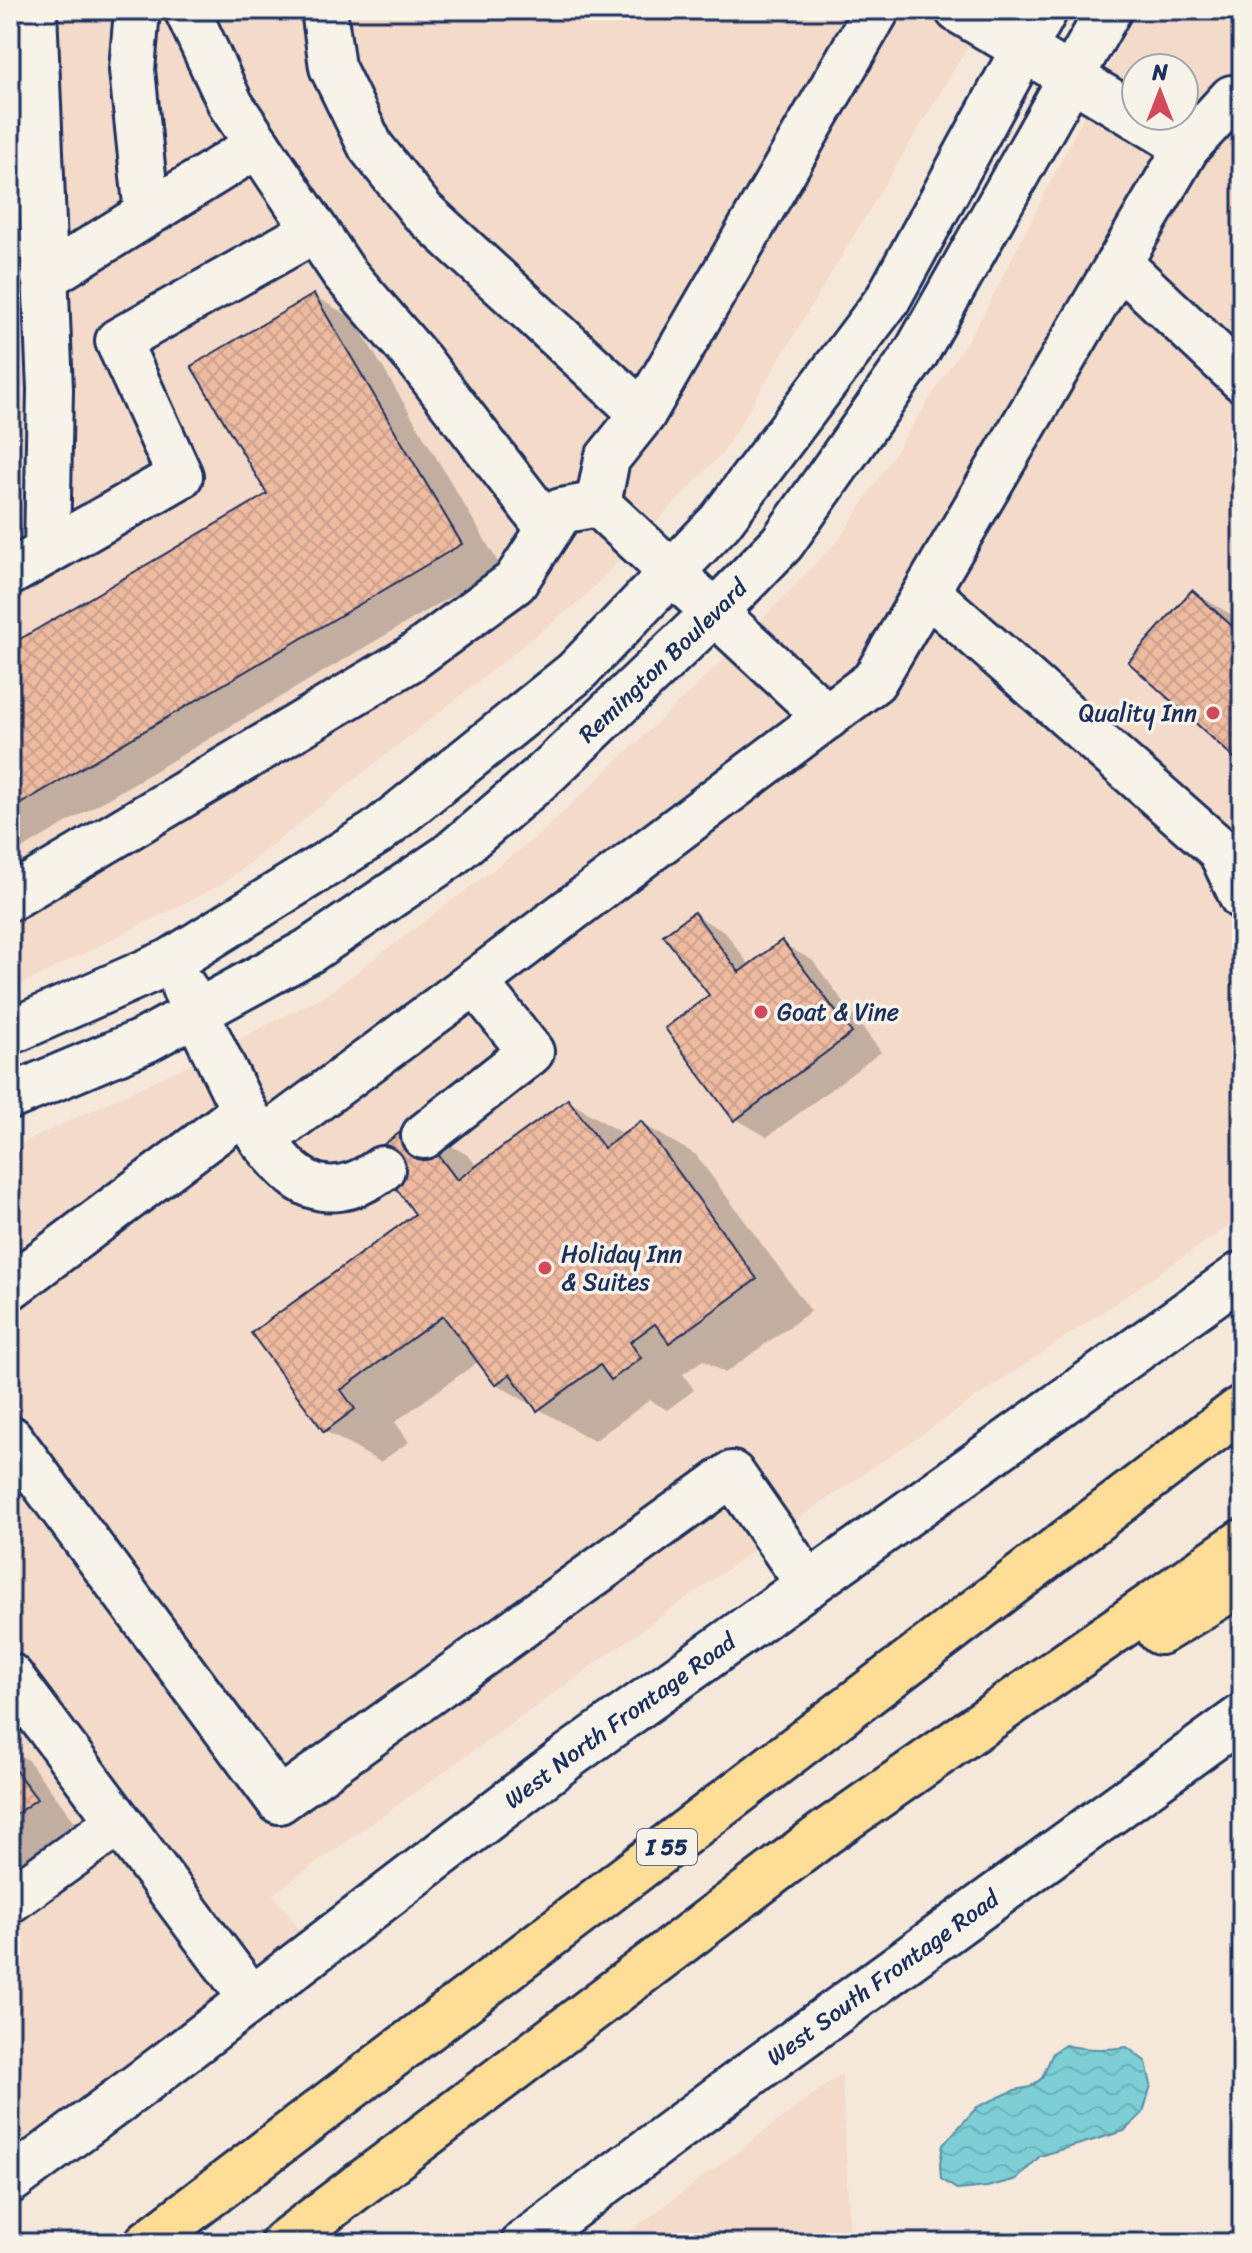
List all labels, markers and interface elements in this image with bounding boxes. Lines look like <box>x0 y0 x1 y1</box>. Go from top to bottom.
north arrow <box>1120 52 1200 132</box>
text: N <box>1151 53 1168 92</box>
street label: Remington Boulevard <box>568 568 759 753</box>
place label: Quality Inn <box>1079 692 1197 734</box>
marker: Quality Inn <box>1204 704 1222 722</box>
place label: Goat & Vine <box>777 991 899 1033</box>
marker: Goat & Vine <box>752 1003 770 1021</box>
place label: Holiday Inn & Suites <box>561 1233 682 1303</box>
marker: Holiday Inn & Suites <box>536 1259 554 1277</box>
street label: West North Frontage Road <box>495 1620 747 1820</box>
road number: I 55 <box>637 1829 697 1865</box>
street label: West South Frontage Road <box>757 1878 1009 2077</box>

